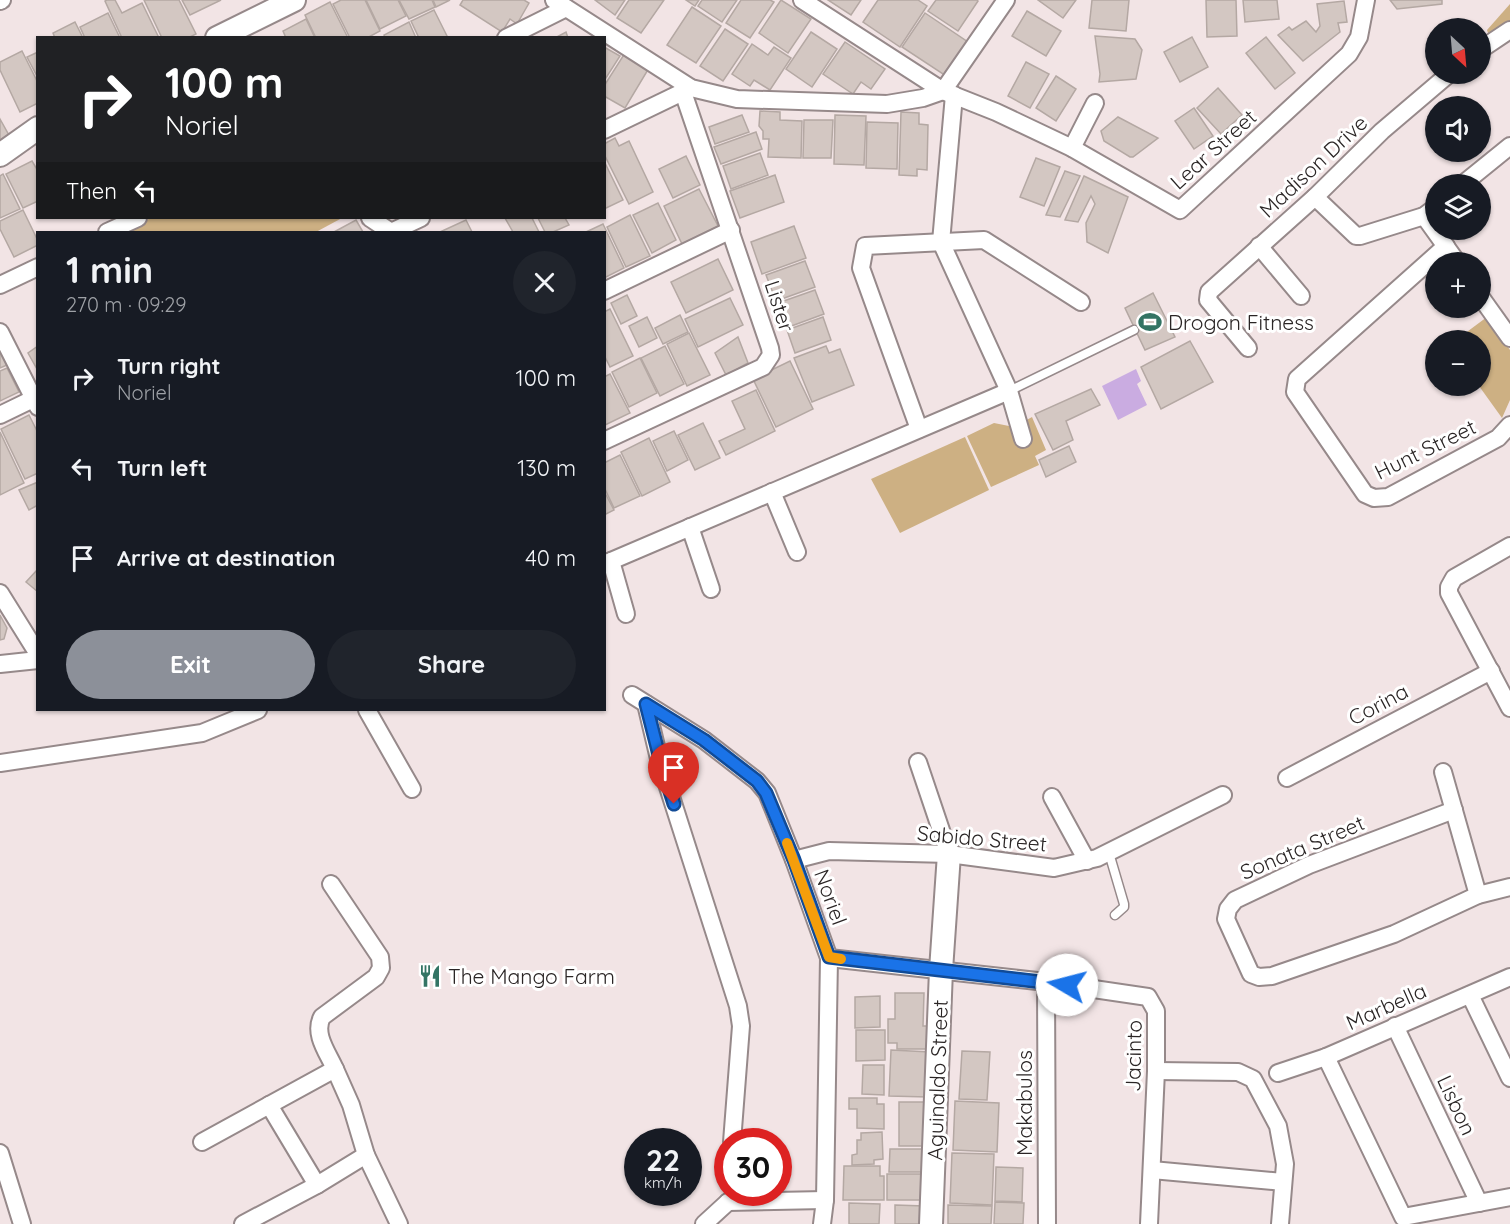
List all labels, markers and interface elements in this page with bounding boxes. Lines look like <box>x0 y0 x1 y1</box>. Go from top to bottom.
north arrow <box>1425 18 1491 84</box>
map controls <box>1425 18 1491 396</box>
text: 100 m <box>165 56 283 109</box>
icon: right <box>66 60 144 138</box>
button: sound <box>1425 96 1491 162</box>
street label: Lear Street <box>1165 104 1261 194</box>
text: Noriel <box>165 108 239 142</box>
street label: Madison Drive <box>1254 109 1372 223</box>
icon: left <box>129 174 162 207</box>
button: layers <box>1425 174 1491 240</box>
text: Then <box>66 177 117 205</box>
text: 1 min <box>66 247 153 292</box>
button: close <box>513 251 576 314</box>
button: + <box>1425 252 1491 318</box>
street label: Lister <box>760 277 800 335</box>
text: 270 m · 09:29 <box>66 292 186 317</box>
sports icon: Drogon Fitness <box>1137 309 1163 335</box>
place label: Drogon Fitness <box>1168 309 1314 335</box>
button: − <box>1425 330 1491 396</box>
text: Turn right <box>117 352 221 380</box>
icon: right <box>66 362 99 395</box>
text: 100 m <box>516 364 576 392</box>
text: Noriel <box>117 380 172 405</box>
street label: Hunt Street <box>1370 413 1480 485</box>
icon: left <box>66 452 99 485</box>
text: Turn left <box>117 454 207 482</box>
text: 130 m <box>517 454 576 482</box>
icon: arrive <box>66 542 99 575</box>
text: Arrive at destination <box>117 544 335 572</box>
text: 40 m <box>525 544 576 572</box>
button: Exit <box>66 630 315 699</box>
button: Share <box>327 630 576 699</box>
street label: Corina <box>1344 678 1412 730</box>
pin <box>648 742 699 804</box>
icon: arrive <box>657 751 690 784</box>
street label: Sonata Street <box>1236 809 1368 885</box>
street label: Sabido Street <box>916 819 1048 857</box>
street label: Noriel <box>809 866 853 928</box>
position arrow <box>1035 953 1099 1017</box>
restaurant icon: The Mango Farm <box>417 963 443 989</box>
place label: The Mango Farm <box>448 963 615 989</box>
street label: Marbella <box>1342 977 1430 1035</box>
street label: Aguinaldo Street <box>921 999 953 1161</box>
street label: Jacinto <box>1119 1020 1147 1092</box>
street label: Makabulos <box>1011 1050 1037 1156</box>
street label: Lisbon <box>1432 1071 1482 1139</box>
speed limit sign: 30 <box>714 1128 792 1206</box>
text: 22 <box>646 1141 680 1179</box>
text: km/h <box>644 1173 682 1192</box>

